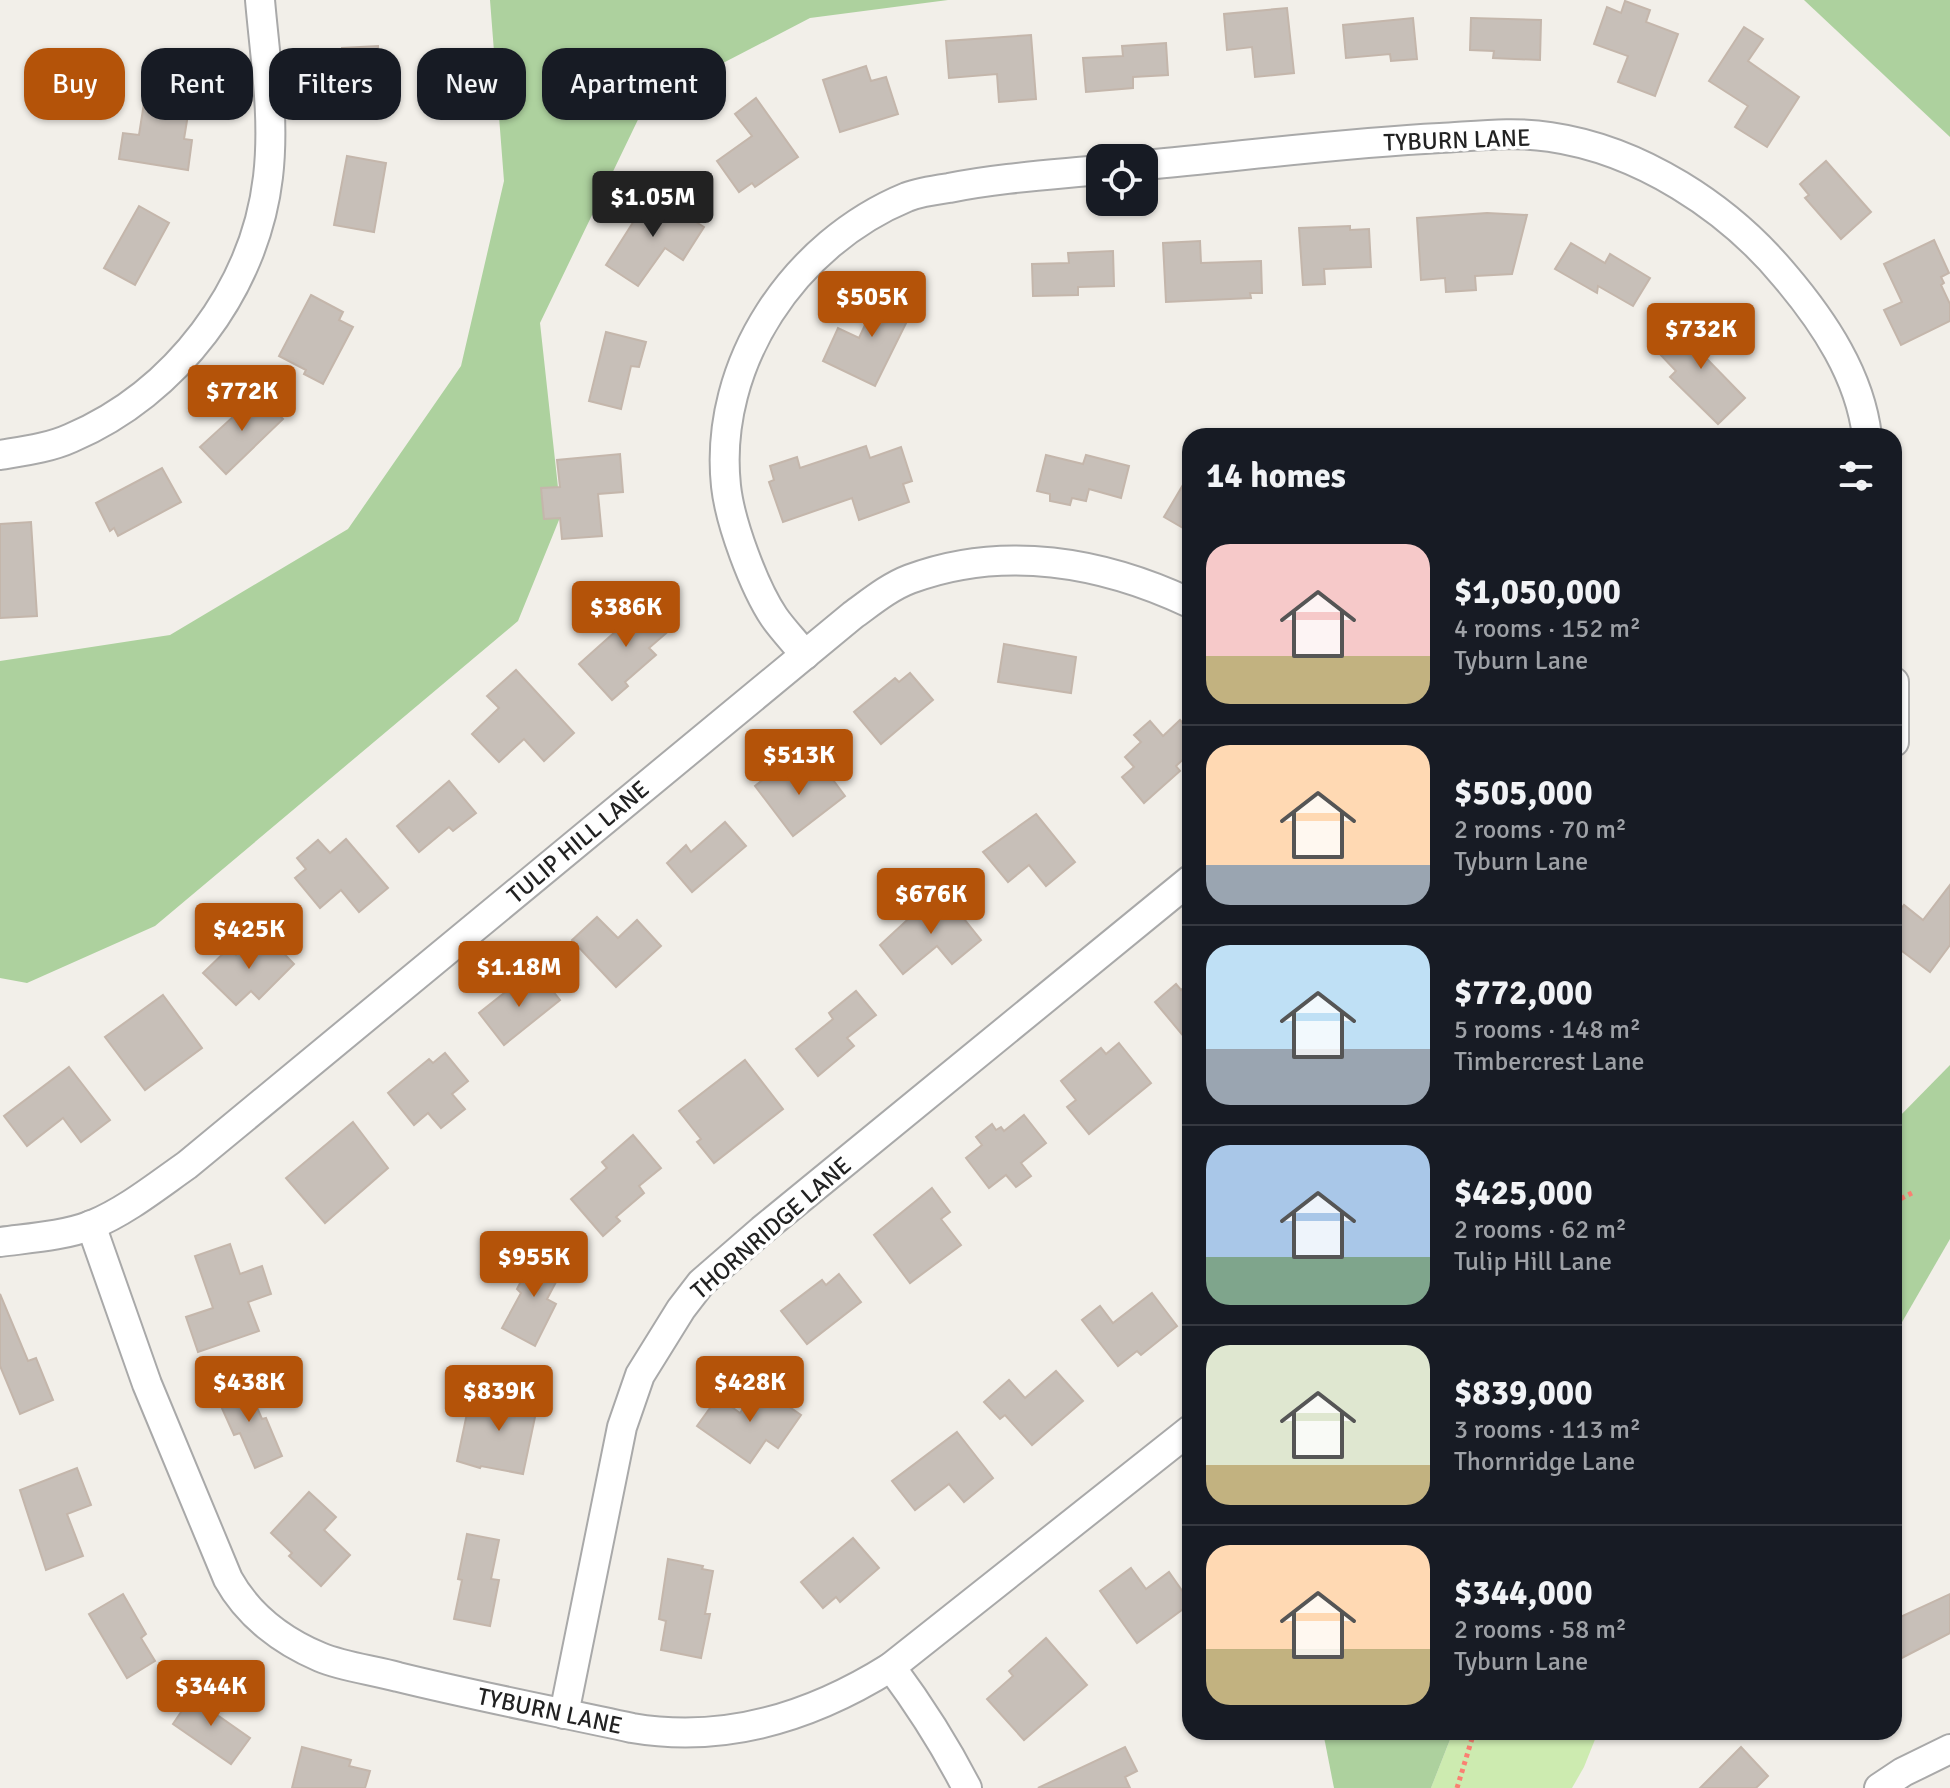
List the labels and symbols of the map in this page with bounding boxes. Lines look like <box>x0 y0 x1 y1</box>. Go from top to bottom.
street label: TYBURN LANE <box>1383 122 1531 158</box>
pin: $1.05M <box>588 171 718 239</box>
pin: $505K <box>816 271 928 339</box>
pin: $732K <box>1645 303 1757 371</box>
pin: $772K <box>186 365 298 433</box>
pin: $386K <box>570 581 682 649</box>
pin: $513K <box>743 729 855 797</box>
street label: TULIP HILL LANE <box>501 774 655 910</box>
pin: $676K <box>875 868 987 936</box>
pin: $425K <box>193 903 305 971</box>
pin: $1.18M <box>454 941 584 1009</box>
street label: THORNRIDGE LANE <box>685 1150 857 1306</box>
pin: $955K <box>478 1231 590 1299</box>
pin: $438K <box>193 1356 305 1424</box>
pin: $428K <box>694 1356 806 1424</box>
pin: $839K <box>443 1365 555 1433</box>
pin: $344K <box>155 1660 267 1728</box>
street label: TYBURN LANE <box>475 1681 625 1741</box>

